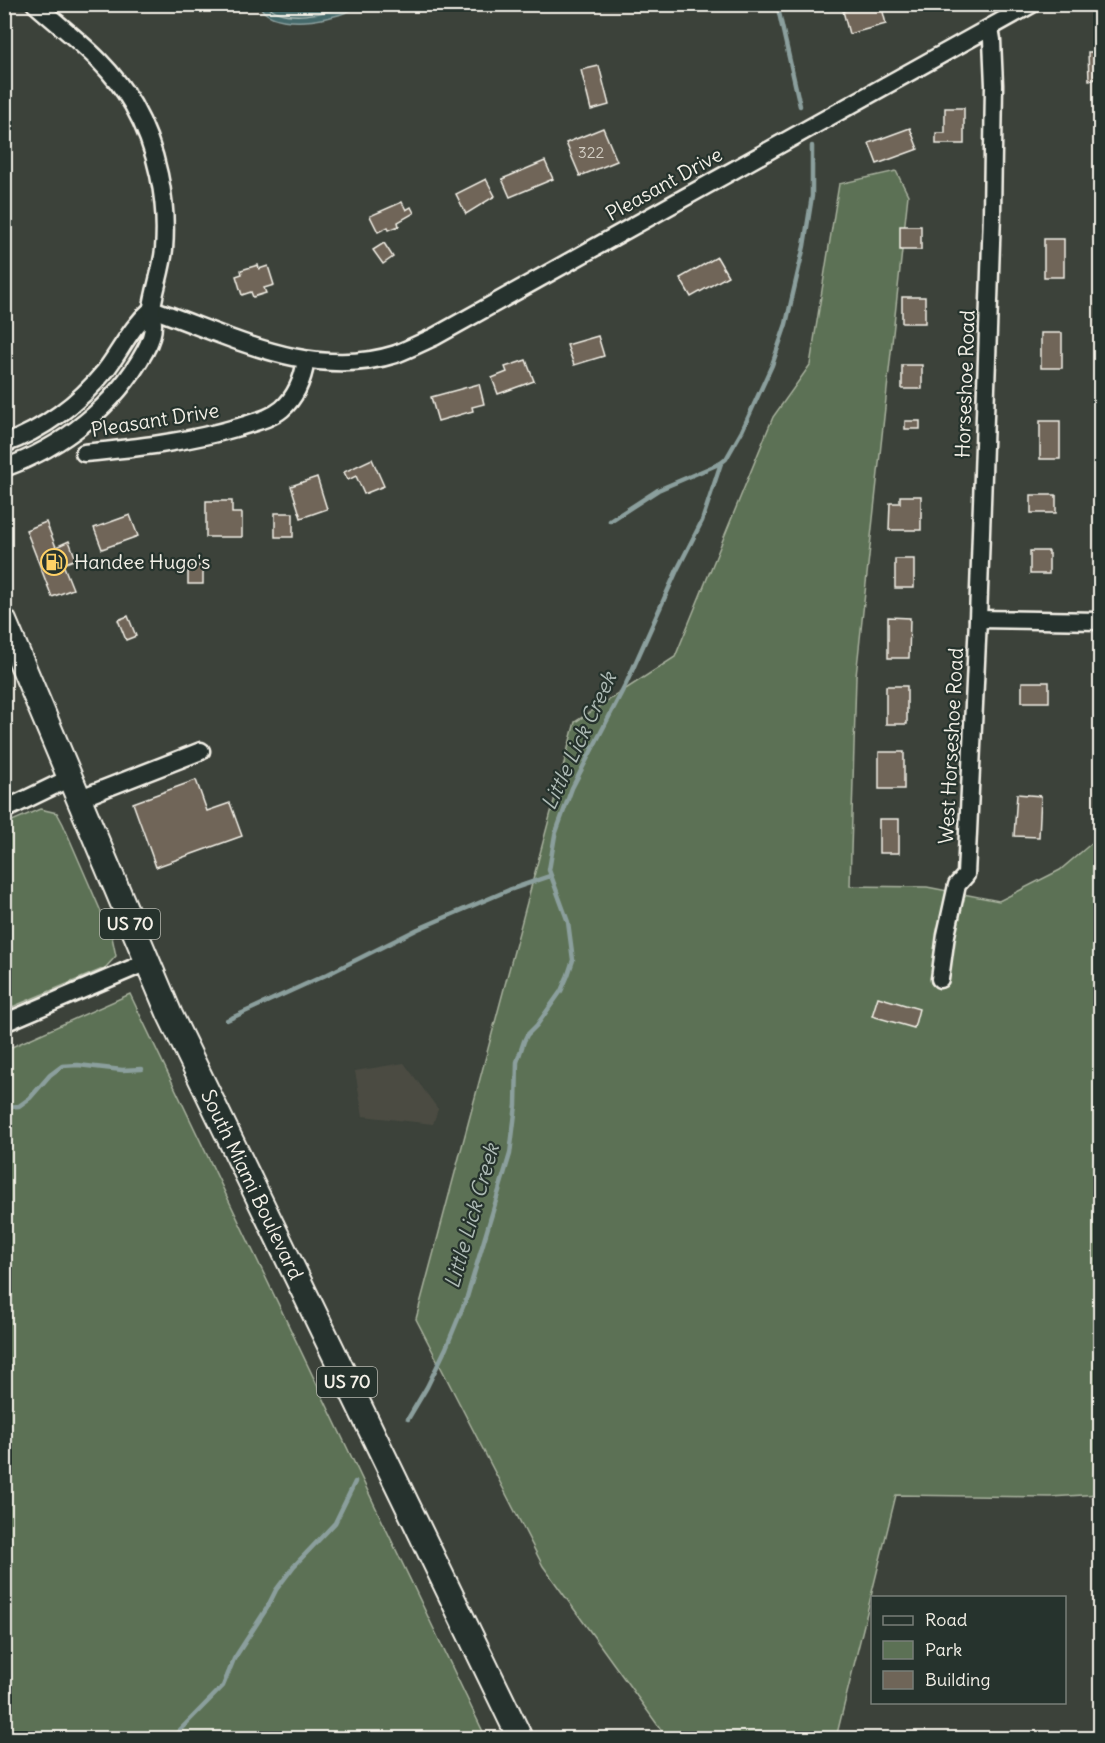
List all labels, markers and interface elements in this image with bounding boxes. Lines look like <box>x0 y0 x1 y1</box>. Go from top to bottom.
street label: Pleasant Drive <box>601 141 726 226</box>
house number: 322 <box>578 142 605 162</box>
street label: Horseshoe Road <box>949 309 980 458</box>
street label: Pleasant Drive <box>89 397 221 442</box>
fuel station icon: Handee Hugo's <box>39 547 69 577</box>
place label: Handee Hugo's <box>74 549 210 574</box>
street label: West Horseshoe Road <box>933 647 968 845</box>
water label: Little Lick Creek <box>535 666 623 814</box>
road number: US 70 <box>100 909 160 939</box>
street label: South Miami Boulevard <box>196 1085 309 1284</box>
water label: Little Lick Creek <box>438 1139 505 1291</box>
road number: US 70 <box>317 1367 377 1397</box>
legend <box>871 1596 1066 1704</box>
text: Road <box>925 1608 968 1631</box>
text: Park <box>925 1638 962 1661</box>
text: Building <box>925 1668 990 1691</box>

